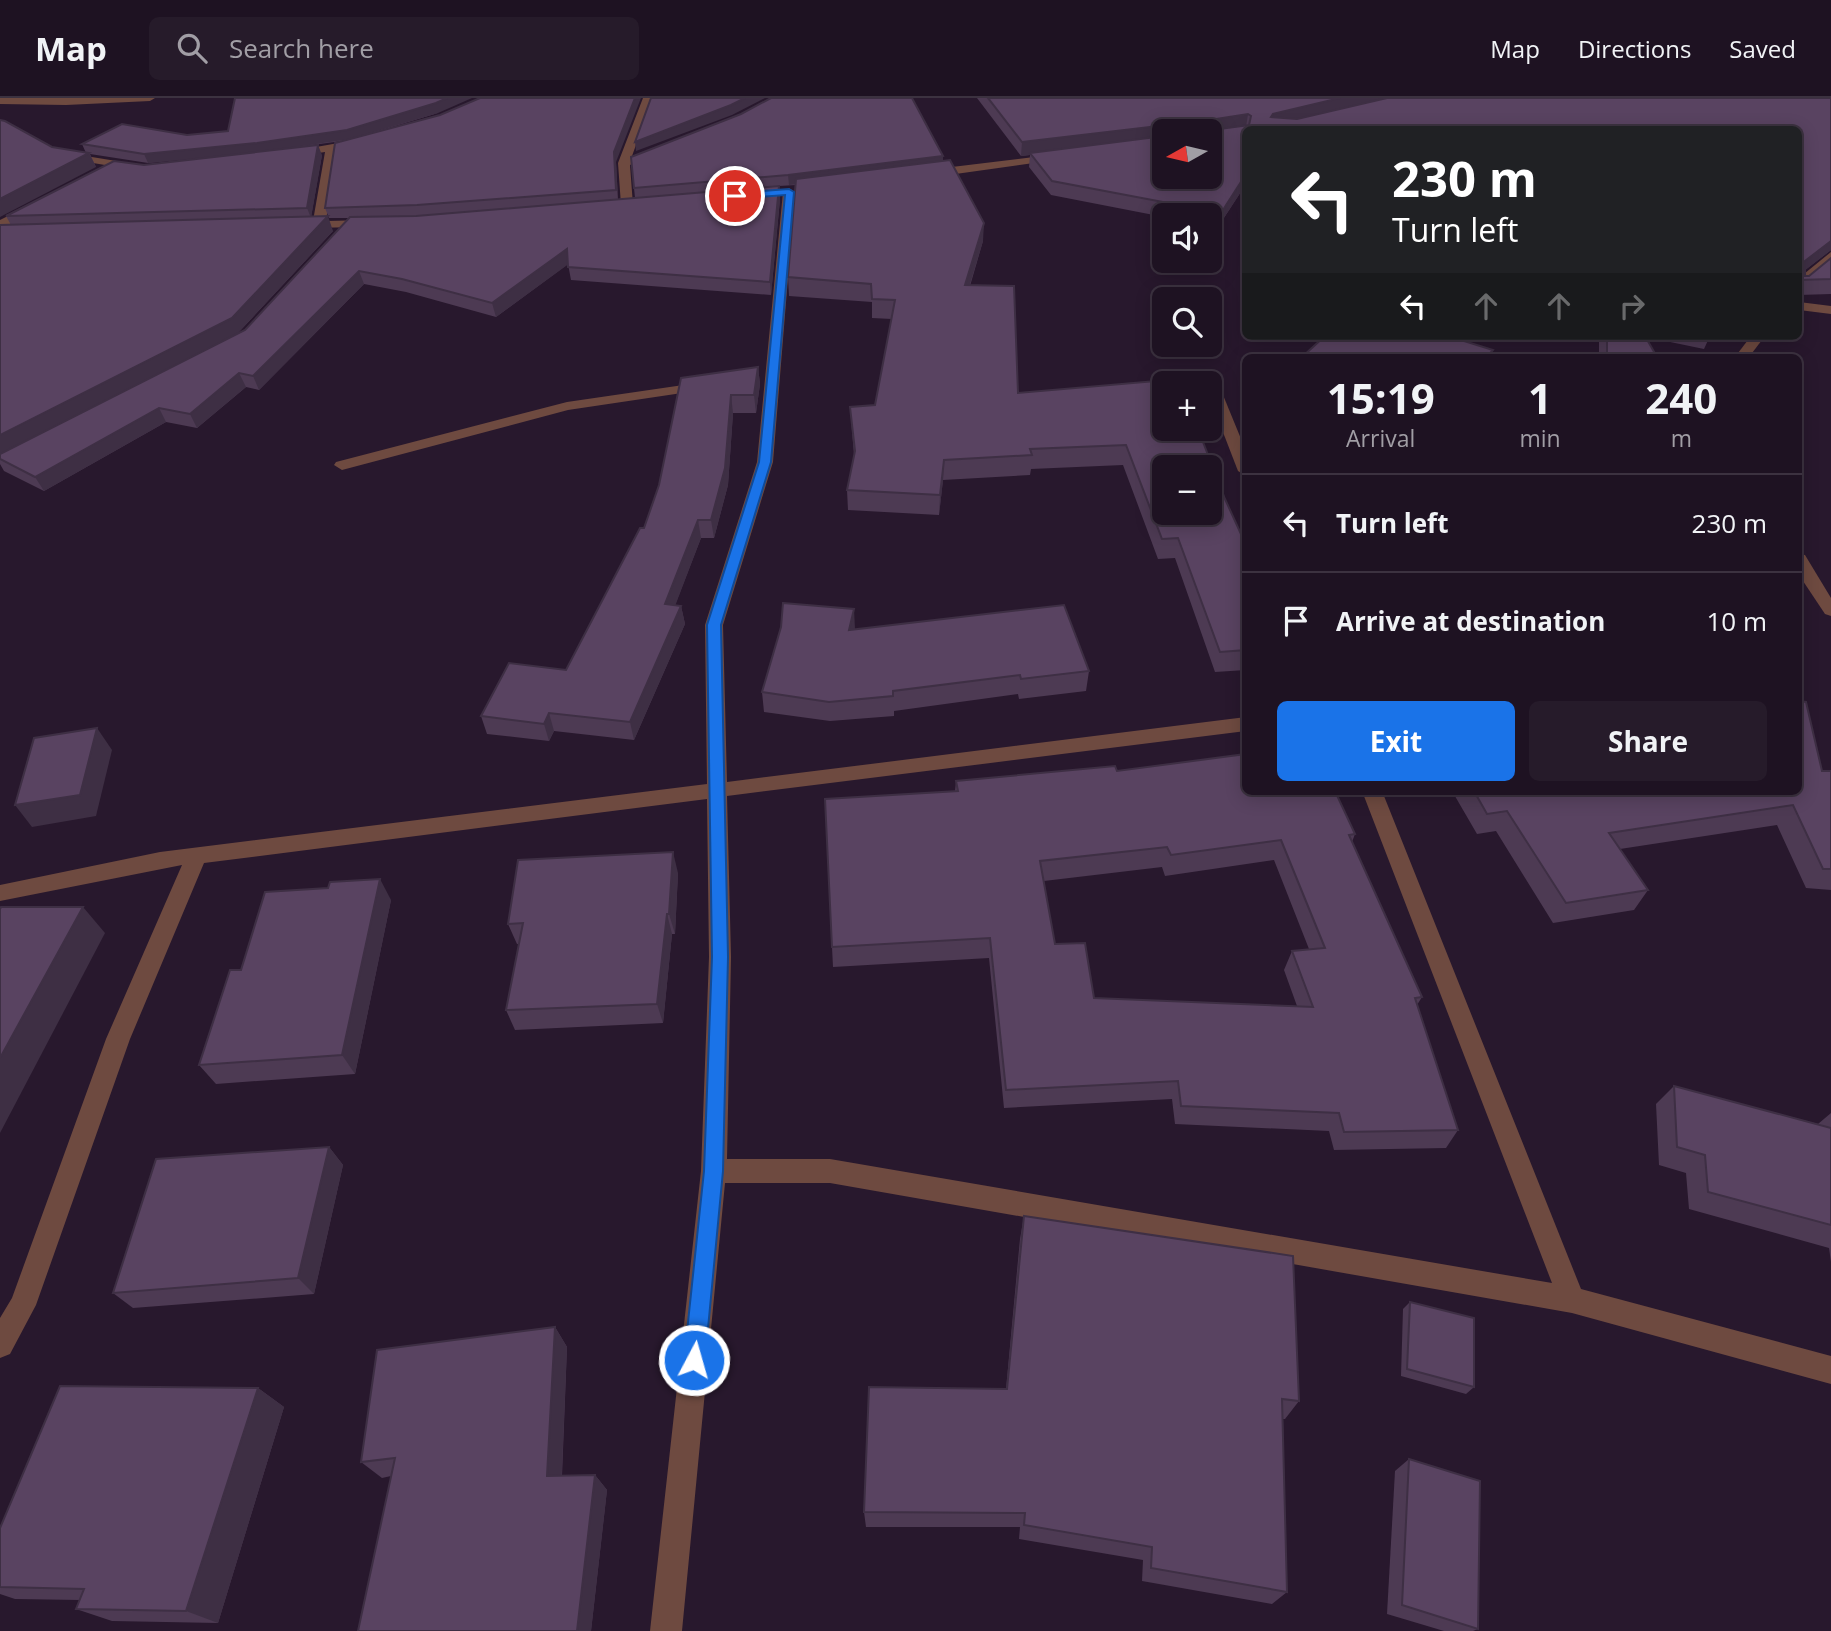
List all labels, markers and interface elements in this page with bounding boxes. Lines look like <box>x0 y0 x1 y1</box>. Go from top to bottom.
search box <box>149 17 639 80</box>
text: Map <box>35 26 107 71</box>
icon: search <box>173 29 211 67</box>
text: Search here <box>229 30 374 66</box>
text: Map <box>1490 32 1540 65</box>
text: Directions <box>1578 32 1691 65</box>
text: Saved <box>1729 32 1796 65</box>
north arrow <box>1152 119 1222 189</box>
map controls <box>1152 119 1222 525</box>
text: 230 m <box>1392 145 1537 211</box>
icon: left <box>1277 154 1368 245</box>
pin <box>705 166 765 226</box>
icon: arrive <box>716 177 754 215</box>
button: sound <box>1152 203 1222 273</box>
text: Turn left <box>1392 208 1518 251</box>
button: search <box>1152 287 1222 357</box>
icon: left <box>1394 287 1432 325</box>
icon: ahead <box>1467 287 1505 325</box>
icon: ahead <box>1540 287 1578 325</box>
icon: right <box>1613 287 1651 325</box>
text: 15:19 <box>1327 369 1435 426</box>
text: 1 <box>1528 369 1552 426</box>
text: 240 <box>1645 369 1717 426</box>
button: + <box>1152 371 1222 441</box>
text: Arrival <box>1346 422 1415 454</box>
text: min <box>1519 422 1561 454</box>
text: m <box>1671 422 1692 454</box>
button: − <box>1152 455 1222 525</box>
icon: left <box>1277 504 1315 542</box>
text: Turn left <box>1336 505 1448 541</box>
text: 230 m <box>1692 505 1767 541</box>
icon: arrive <box>1277 602 1315 640</box>
text: Arrive at destination <box>1336 603 1605 639</box>
text: 10 m <box>1706 603 1767 639</box>
button: Exit <box>1277 701 1515 781</box>
button: Share <box>1529 701 1767 781</box>
position arrow <box>657 1323 731 1397</box>

